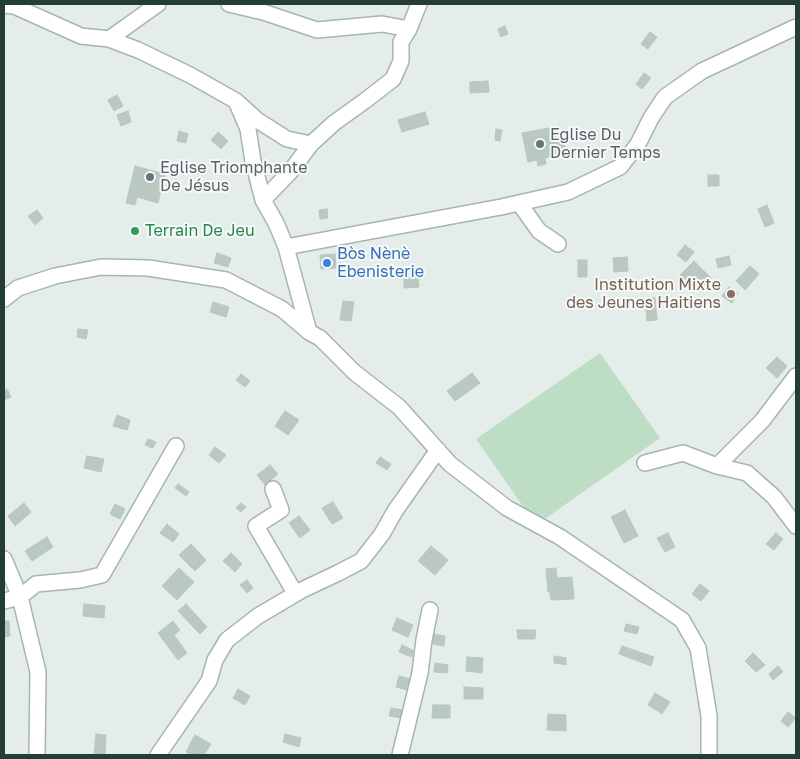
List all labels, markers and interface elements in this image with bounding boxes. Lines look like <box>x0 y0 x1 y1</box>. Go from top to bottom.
place label: Eglise Du Dernier Temps <box>550 125 661 163</box>
marker: Eglise Du Dernier Temps <box>534 138 546 150</box>
place label: Eglise Triomphante De Jésus <box>160 158 307 196</box>
marker: Eglise Triomphante De Jésus <box>144 171 156 183</box>
place label: Terrain De Jeu <box>145 221 255 241</box>
marker: Terrain De Jeu <box>129 225 141 237</box>
place label: Bòs Nènè Ebenisterie <box>337 244 424 282</box>
marker: Bòs Nènè Ebenisterie <box>321 257 333 269</box>
place label: Institution Mixte des Jeunes Haitiens <box>566 275 721 313</box>
marker: Institution Mixte des Jeunes Haitiens <box>725 288 737 300</box>

